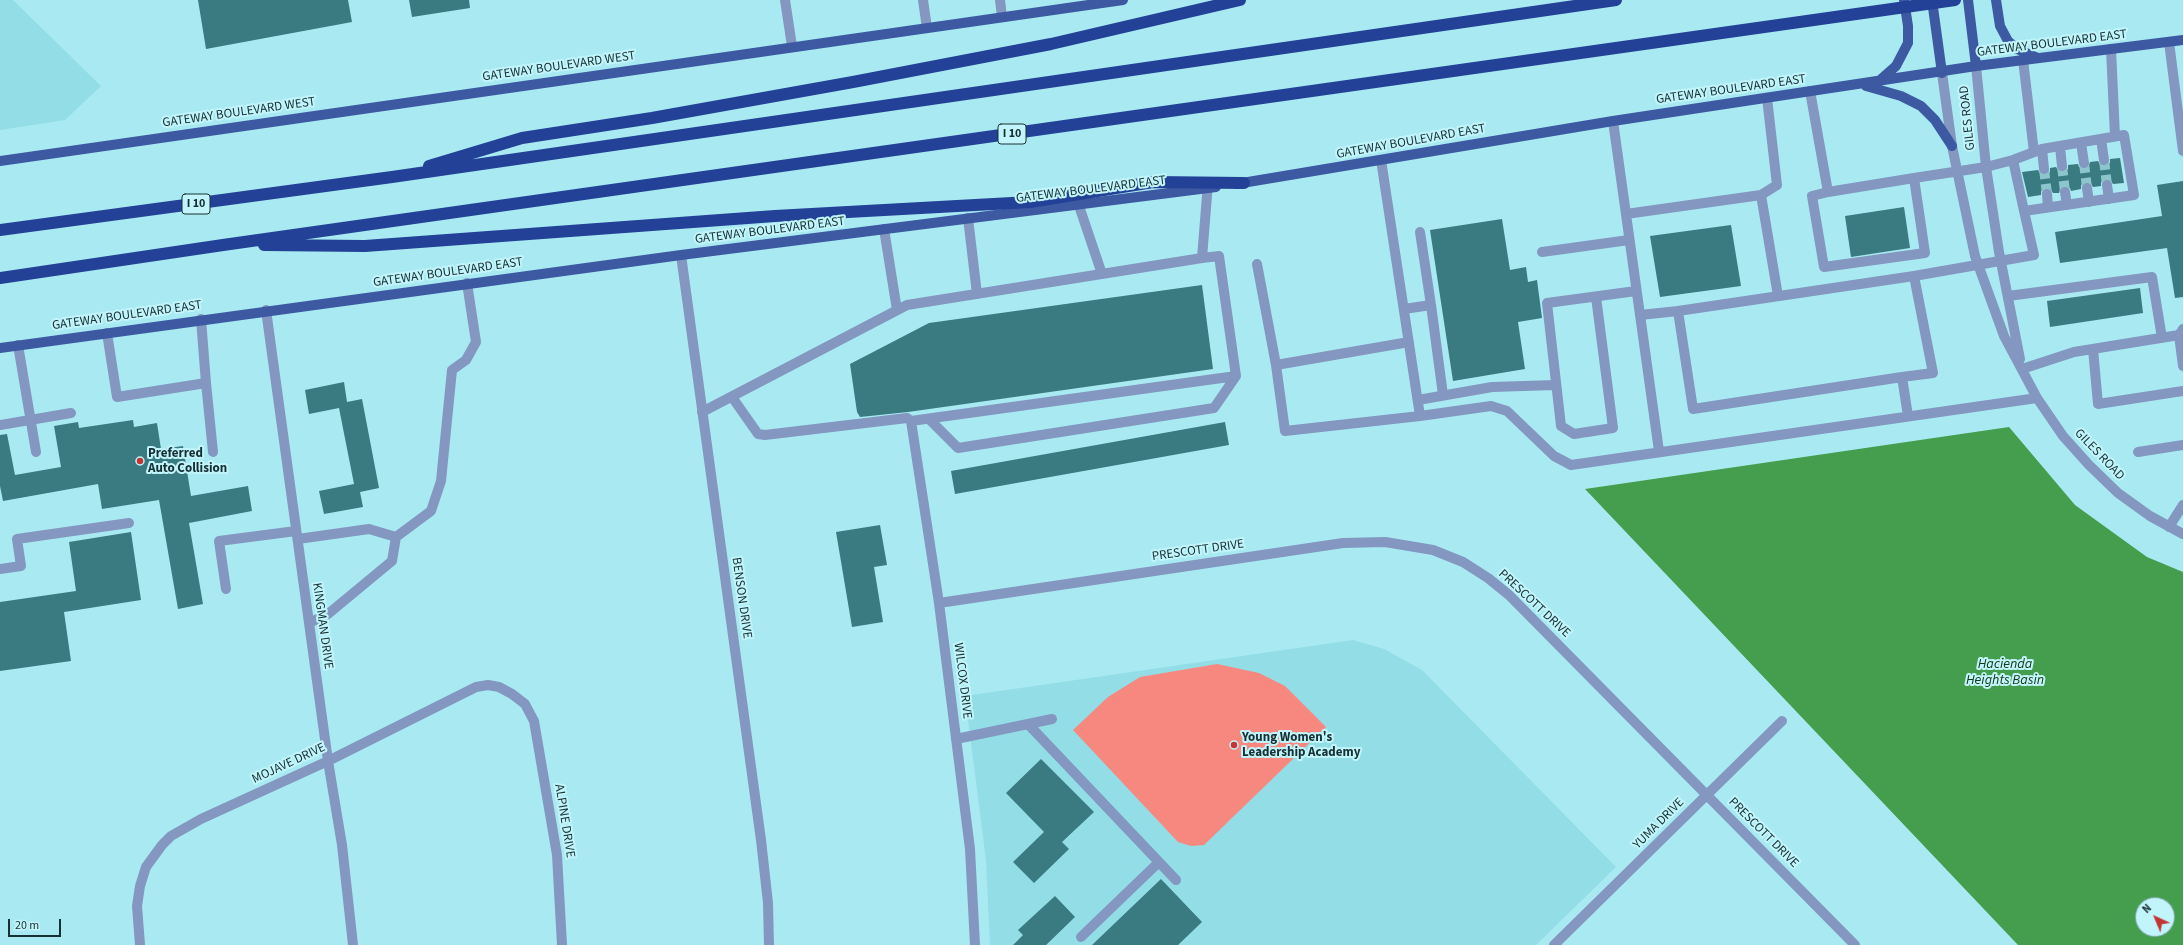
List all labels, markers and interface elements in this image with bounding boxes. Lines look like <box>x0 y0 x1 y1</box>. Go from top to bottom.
street label: GATEWAY BOULEVARD EAST <box>1976 27 2128 61</box>
street label: GATEWAY BOULEVARD WEST <box>482 49 636 85</box>
street label: GATEWAY BOULEVARD EAST <box>1655 72 1807 108</box>
street label: GILES ROAD <box>1957 85 1979 151</box>
street label: GATEWAY BOULEVARD WEST <box>162 95 316 131</box>
street label: GATEWAY BOULEVARD EAST <box>1335 121 1487 163</box>
road number: I 10 <box>998 124 1026 144</box>
street label: GATEWAY BOULEVARD EAST <box>1015 173 1167 207</box>
road number: I 10 <box>182 194 210 214</box>
street label: GATEWAY BOULEVARD EAST <box>694 214 846 248</box>
street label: GATEWAY BOULEVARD EAST <box>372 255 524 291</box>
street label: GATEWAY BOULEVARD EAST <box>51 298 203 334</box>
street label: GILES ROAD <box>2071 426 2127 484</box>
place label: Preferred Auto Collision <box>148 446 227 477</box>
marker: Preferred Auto Collision <box>135 456 145 466</box>
street label: PRESCOTT DRIVE <box>1151 537 1245 565</box>
street label: BENSON DRIVE <box>728 556 754 640</box>
street label: PRESCOTT DRIVE <box>1495 567 1573 641</box>
street label: KINGMAN DRIVE <box>308 582 336 670</box>
street label: WILCOX DRIVE <box>950 642 974 720</box>
water label: Hacienda Heights Basin <box>1966 657 2044 690</box>
place label: Young Women's Leadership Academy <box>1242 730 1360 761</box>
street label: MOJAVE DRIVE <box>250 740 328 788</box>
marker: Young Women's Leadership Academy <box>1229 740 1239 750</box>
street label: ALPINE DRIVE <box>550 783 578 859</box>
street label: YUMA DRIVE <box>1630 795 1688 853</box>
street label: PRESCOTT DRIVE <box>1725 795 1801 871</box>
north arrow <box>2135 897 2175 937</box>
text: N <box>2139 901 2155 917</box>
scale bar <box>10 911 63 937</box>
text: 20 m <box>15 917 39 934</box>

